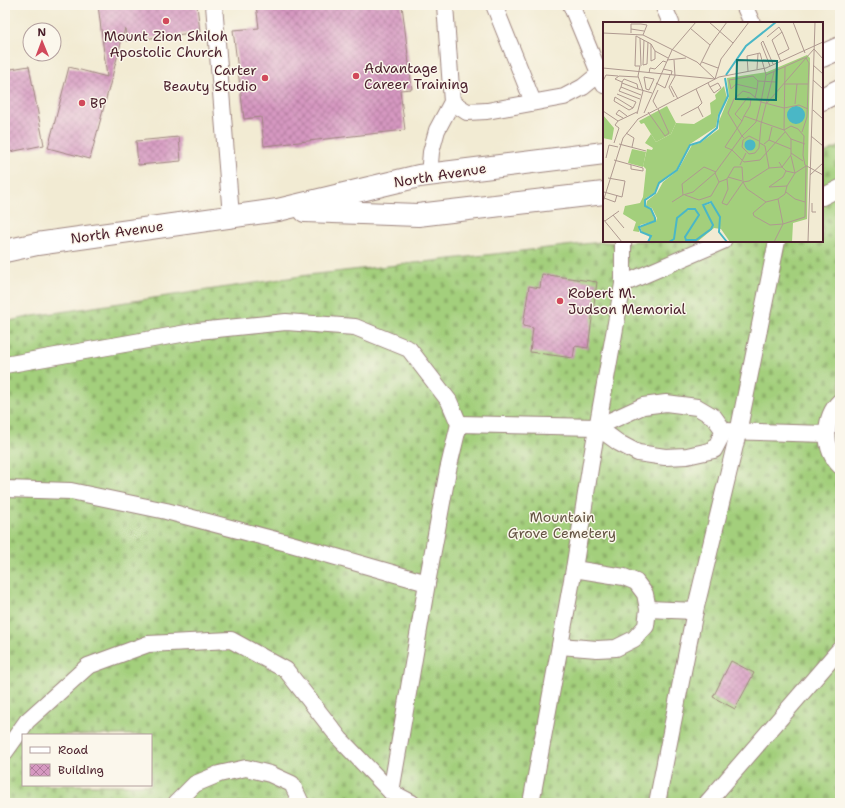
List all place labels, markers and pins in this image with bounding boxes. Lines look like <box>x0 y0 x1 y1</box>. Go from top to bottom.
marker: Mount Zion Shiloh Apostolic Church <box>161 16 171 26</box>
place label: Mount Zion Shiloh Apostolic Church <box>104 27 228 61</box>
place label: Advantage Career Training <box>364 59 468 93</box>
place label: Carter Beauty Studio <box>163 61 257 95</box>
marker: Advantage Career Training <box>351 71 361 81</box>
marker: Carter Beauty Studio <box>260 73 270 83</box>
place label: BP <box>90 94 107 112</box>
marker: BP <box>77 98 87 108</box>
place label: Robert M. Judson Memorial <box>568 284 687 318</box>
marker: Robert M. Judson Memorial <box>555 296 565 306</box>

